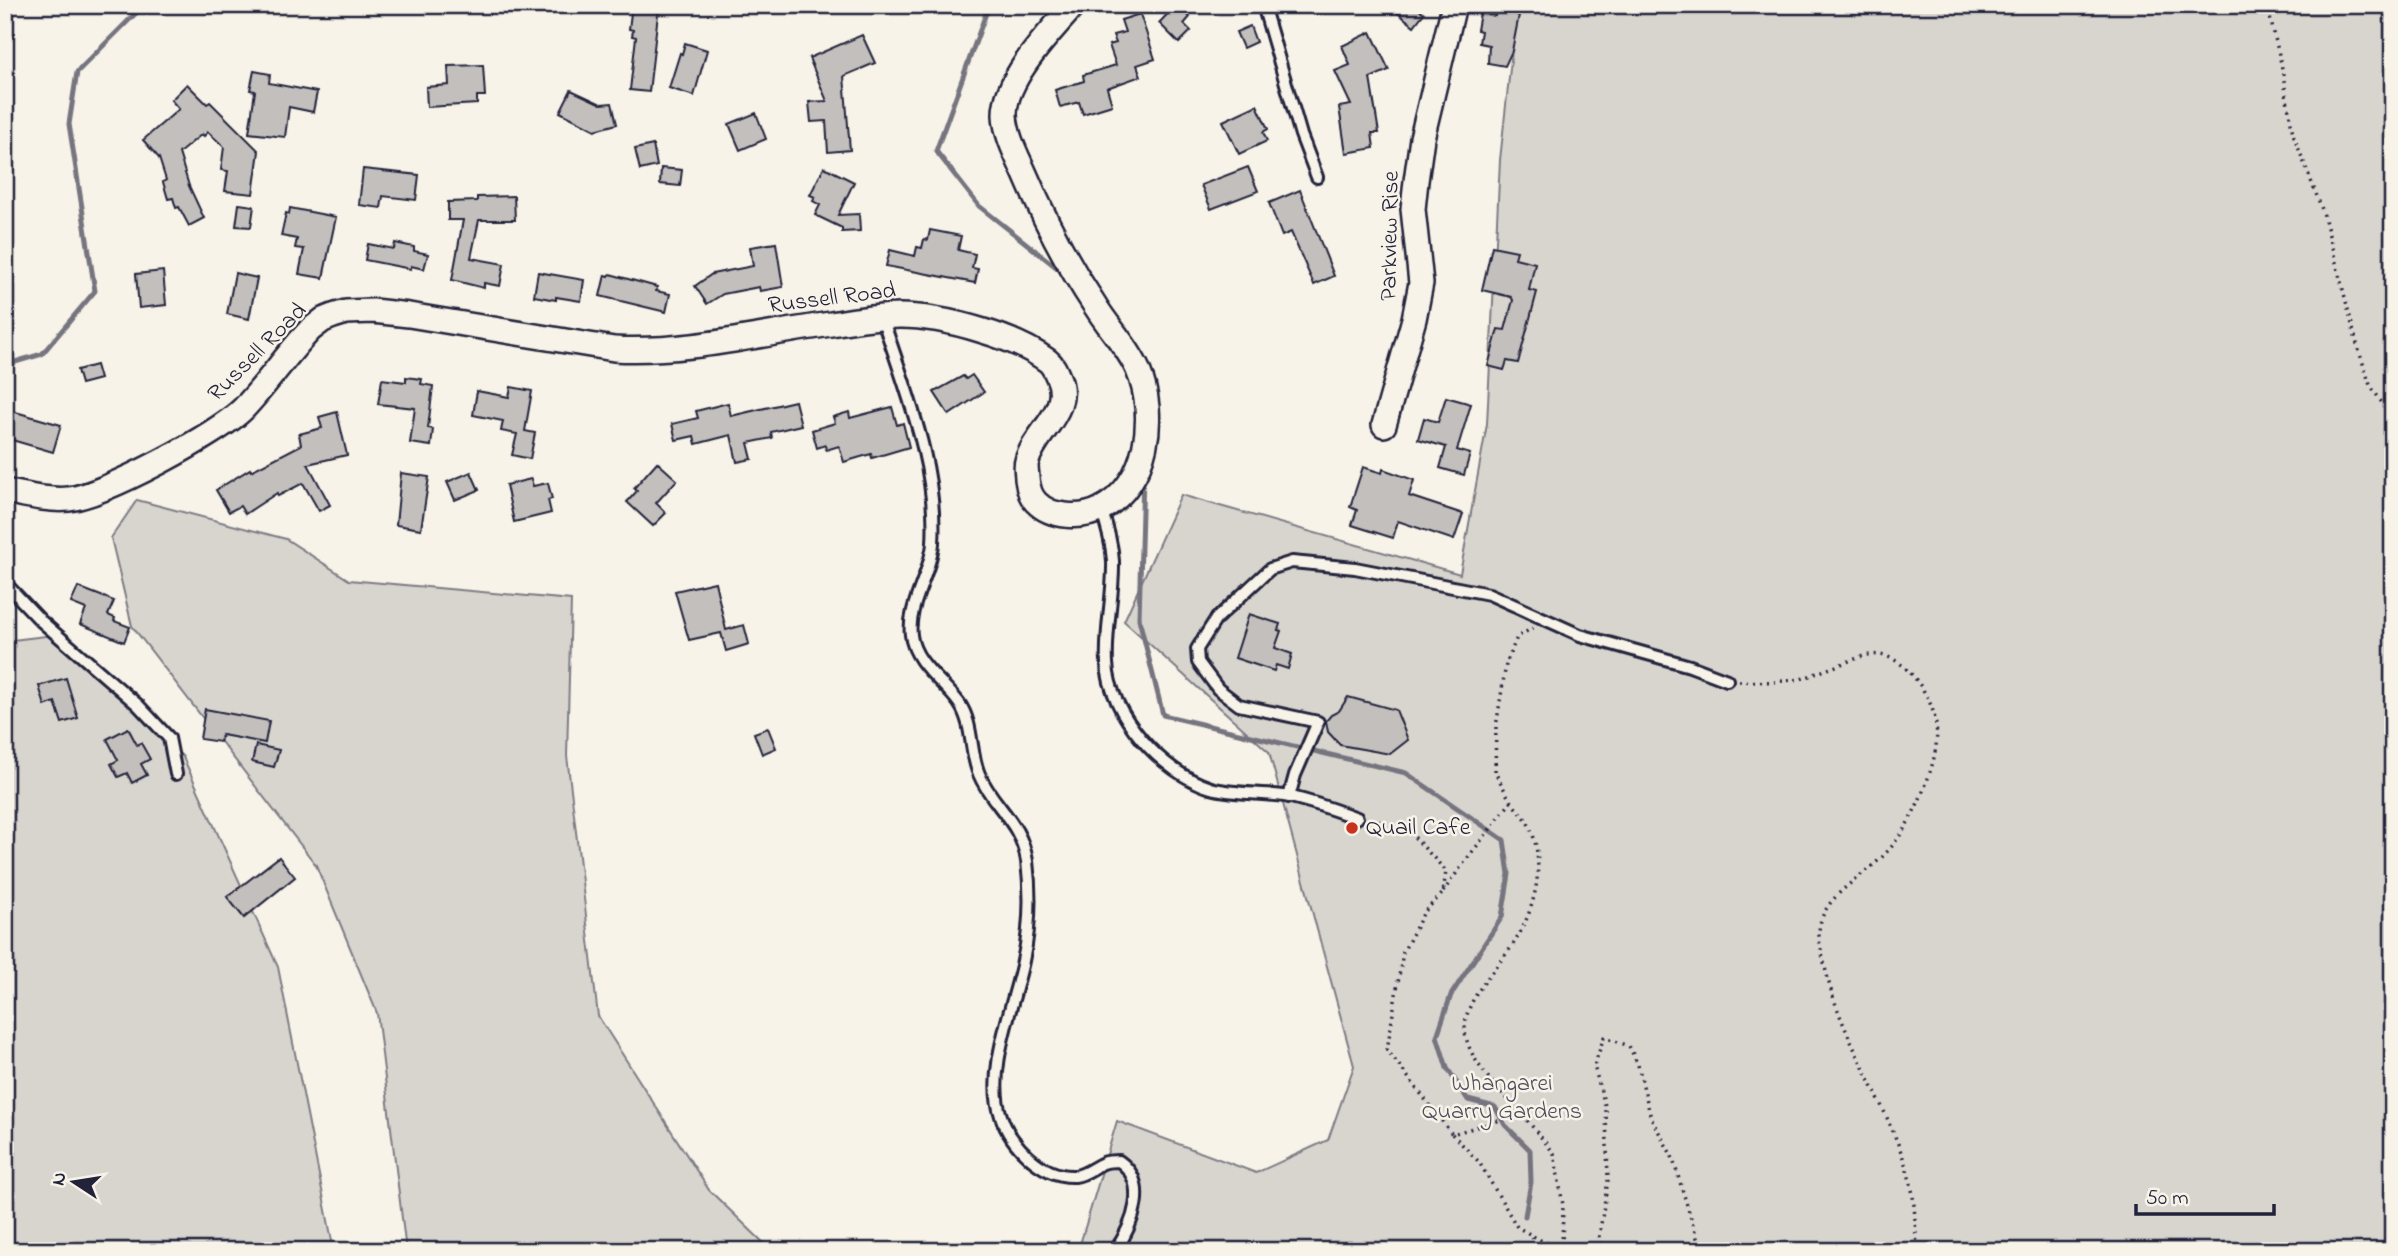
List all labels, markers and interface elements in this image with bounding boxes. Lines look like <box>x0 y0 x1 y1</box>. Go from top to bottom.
street label: Parkview Rise <box>1372 170 1410 301</box>
street label: Russell Road <box>766 274 898 324</box>
street label: Russell Road <box>200 295 316 411</box>
place label: Quail Cafe <box>1366 811 1471 846</box>
marker: Quail Cafe <box>1344 820 1360 836</box>
park label: Whangarei Quarry Gardens <box>1422 1067 1582 1131</box>
north arrow <box>38 1148 108 1218</box>
text: N <box>45 1170 74 1188</box>
scale bar <box>2136 1172 2274 1216</box>
text: 50 m <box>2146 1184 2189 1214</box>

